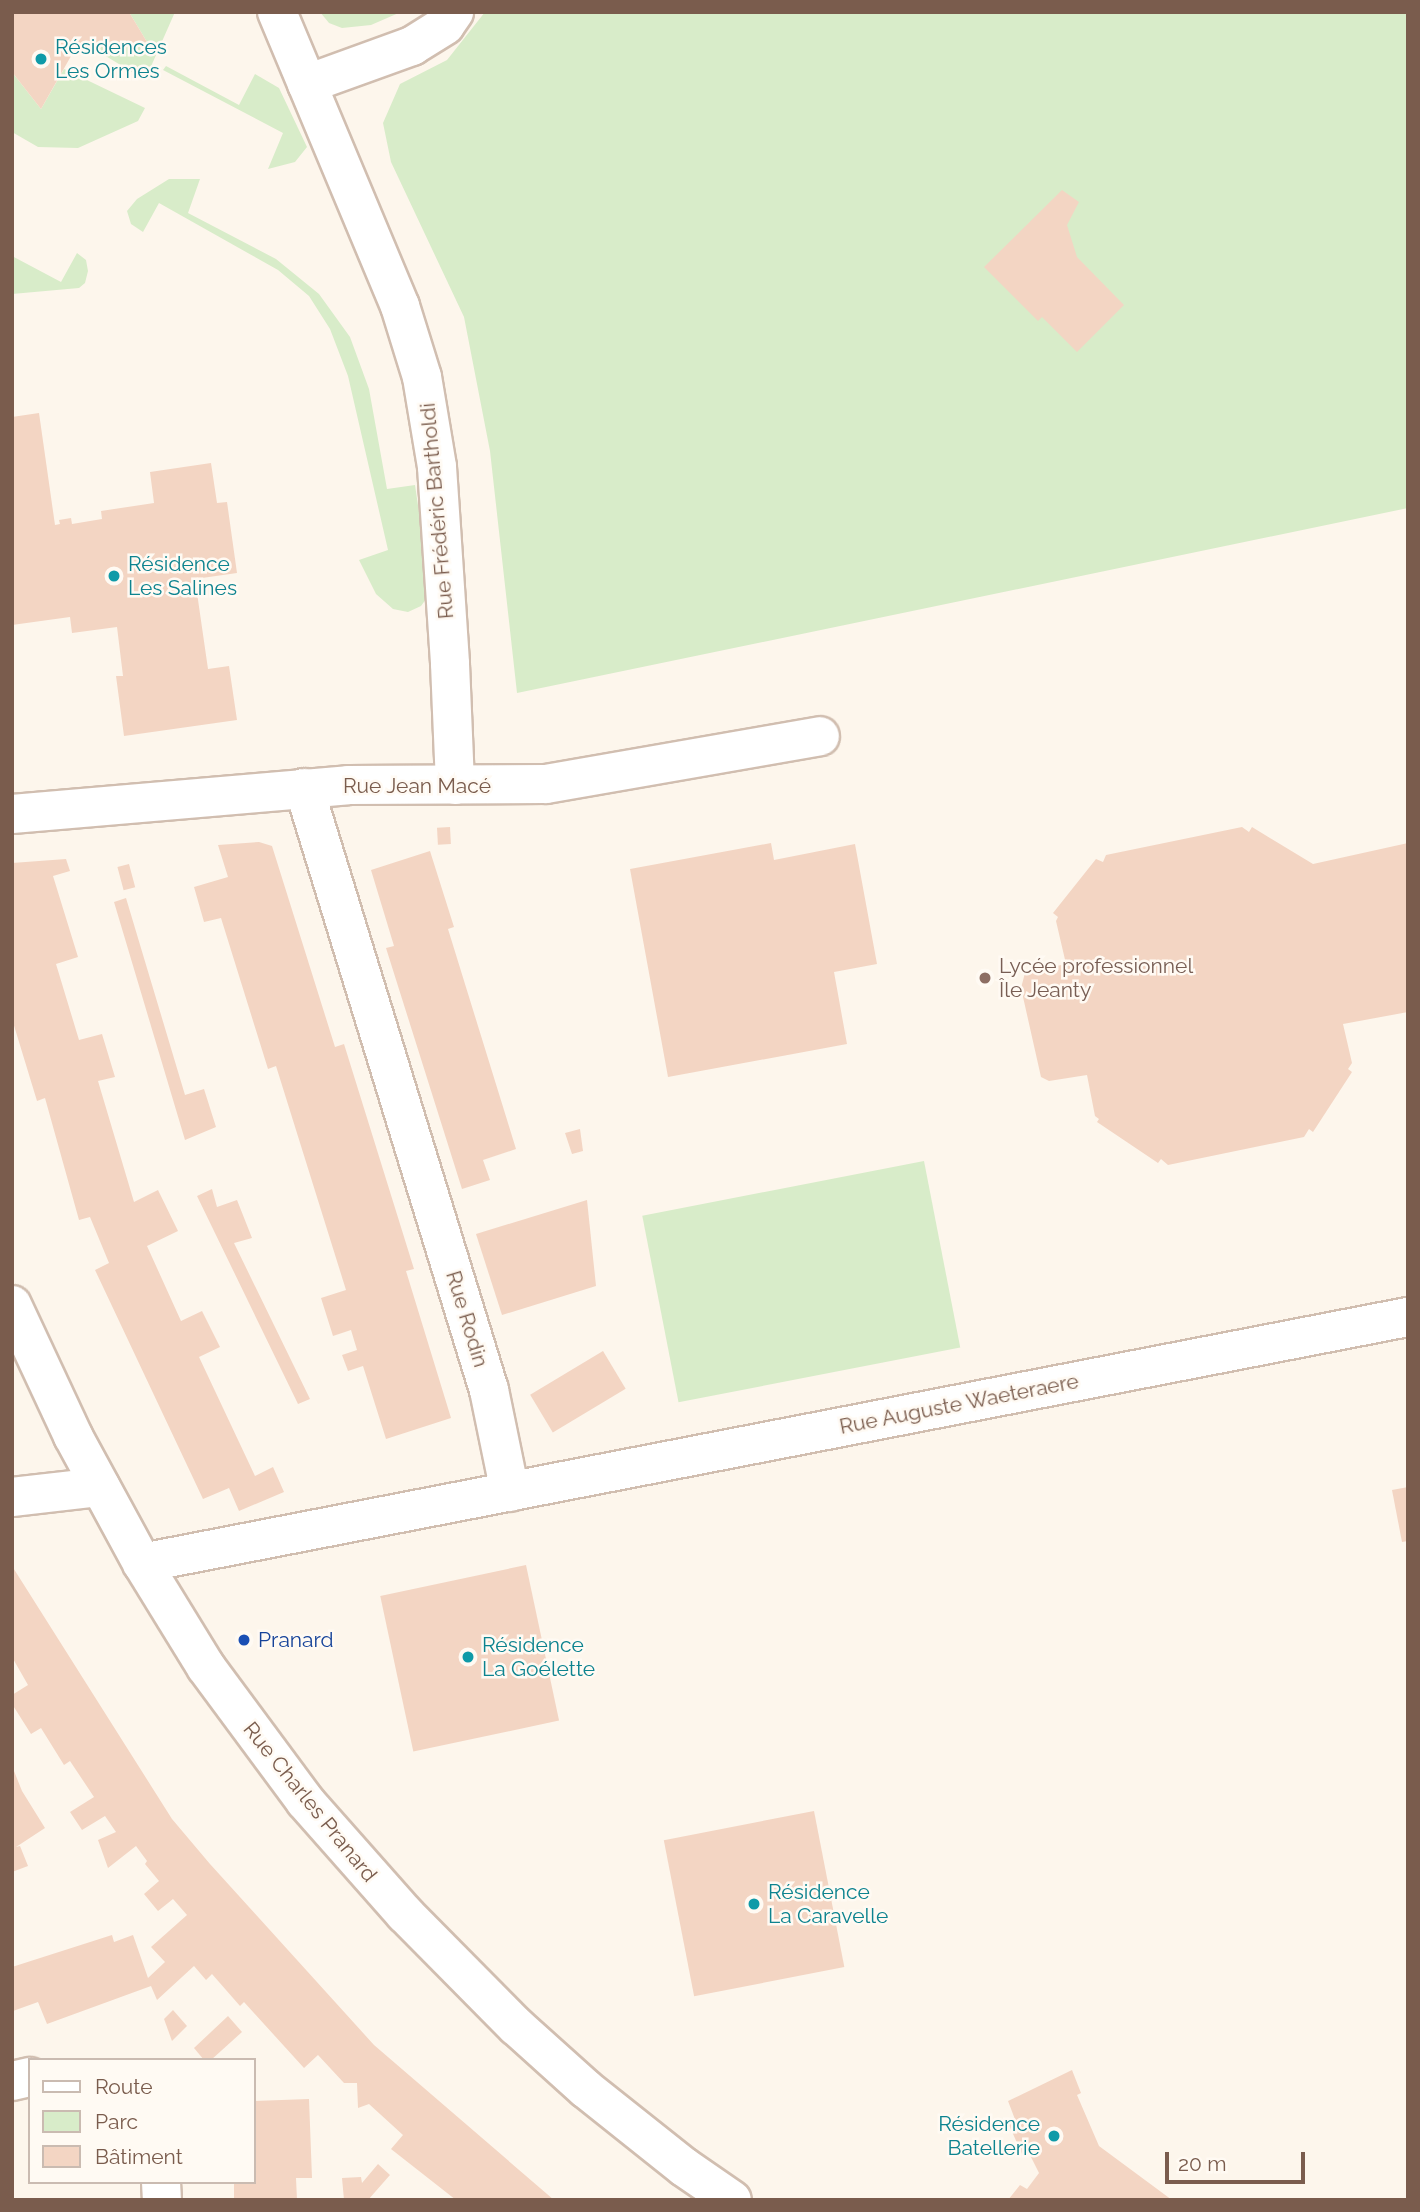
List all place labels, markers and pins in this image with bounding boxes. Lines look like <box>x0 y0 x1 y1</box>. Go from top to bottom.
place label: Résidences Les Ormes <box>55 34 167 84</box>
marker: Résidences Les Ormes <box>33 51 49 67</box>
place label: Résidence Les Salines <box>128 551 237 601</box>
marker: Résidence Les Salines <box>106 568 122 584</box>
place label: Lycée professionnel Île Jeanty <box>999 953 1193 1003</box>
marker: Lycée professionnel Île Jeanty <box>977 970 993 986</box>
place label: Pranard <box>258 1627 334 1653</box>
marker: Pranard <box>236 1632 252 1648</box>
place label: Résidence La Goélette <box>482 1632 595 1682</box>
marker: Résidence La Goélette <box>460 1649 476 1665</box>
place label: Résidence La Caravelle <box>768 1879 888 1929</box>
marker: Résidence La Caravelle <box>746 1896 762 1912</box>
place label: Résidence Batellerie <box>938 2111 1040 2161</box>
marker: Résidence Batellerie <box>1046 2128 1062 2144</box>

